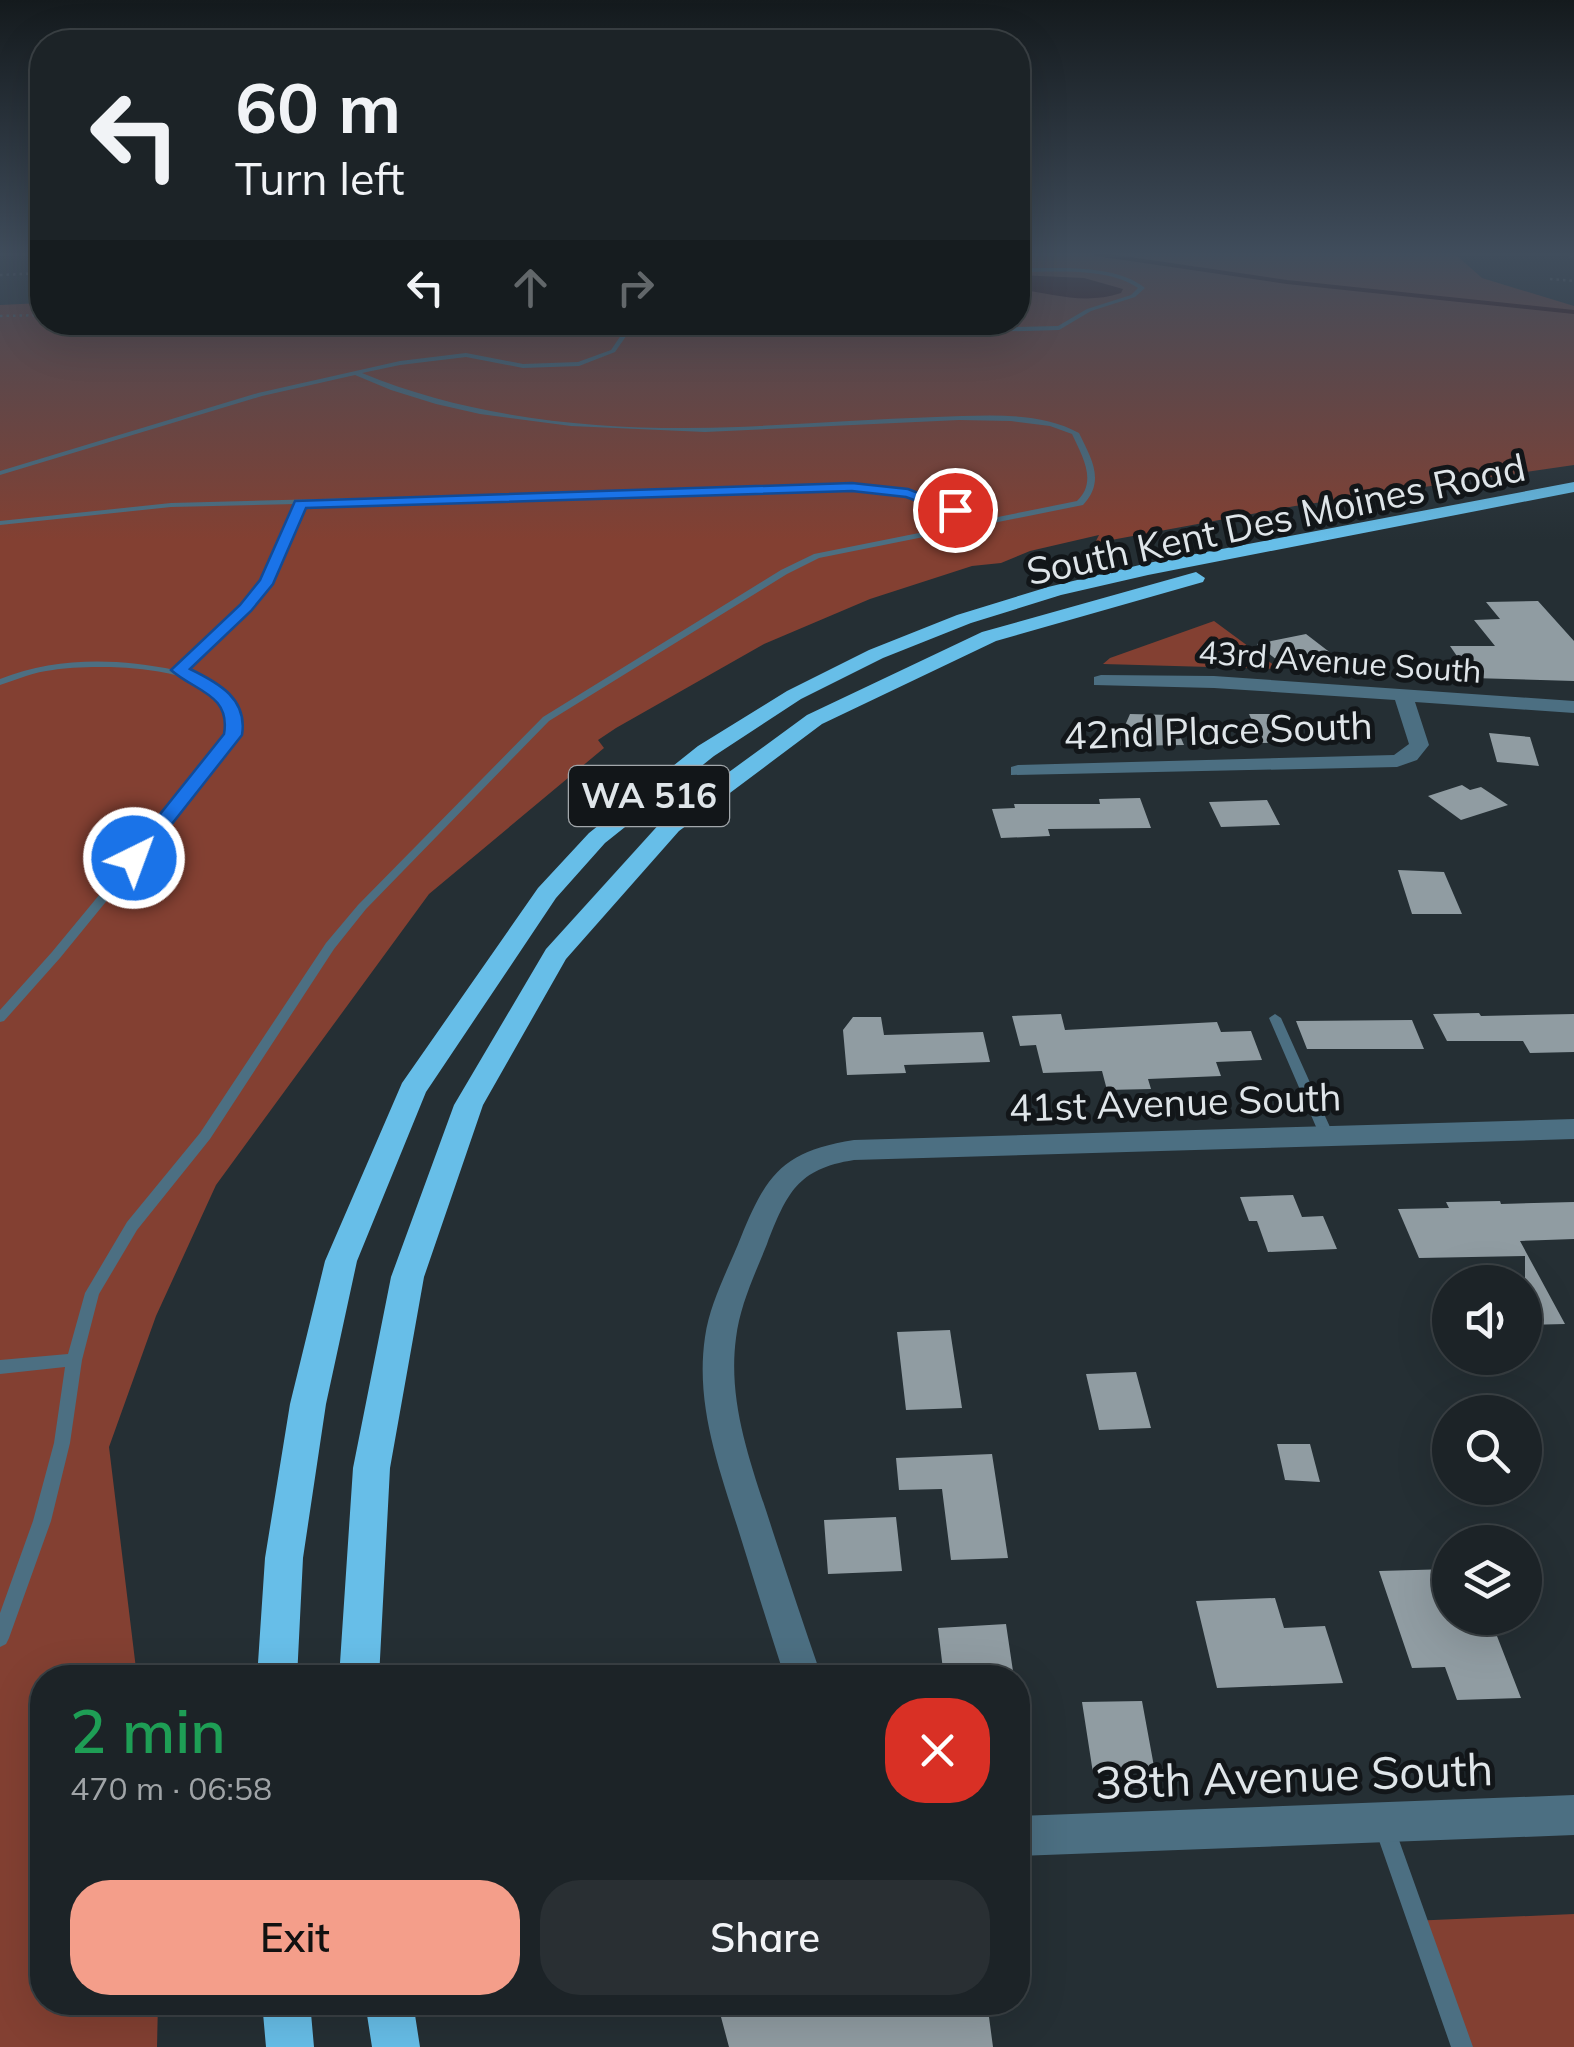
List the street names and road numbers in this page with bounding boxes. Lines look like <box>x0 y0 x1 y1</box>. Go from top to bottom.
street label: South Kent Des Moines Road <box>1022 443 1530 595</box>
street label: 43rd Avenue South <box>1197 631 1483 691</box>
street label: 42nd Place South <box>1063 701 1373 759</box>
road number: WA 516 <box>569 766 729 826</box>
street label: 41st Avenue South <box>1008 1072 1342 1132</box>
street label: 38th Avenue South <box>1094 1740 1494 1810</box>

